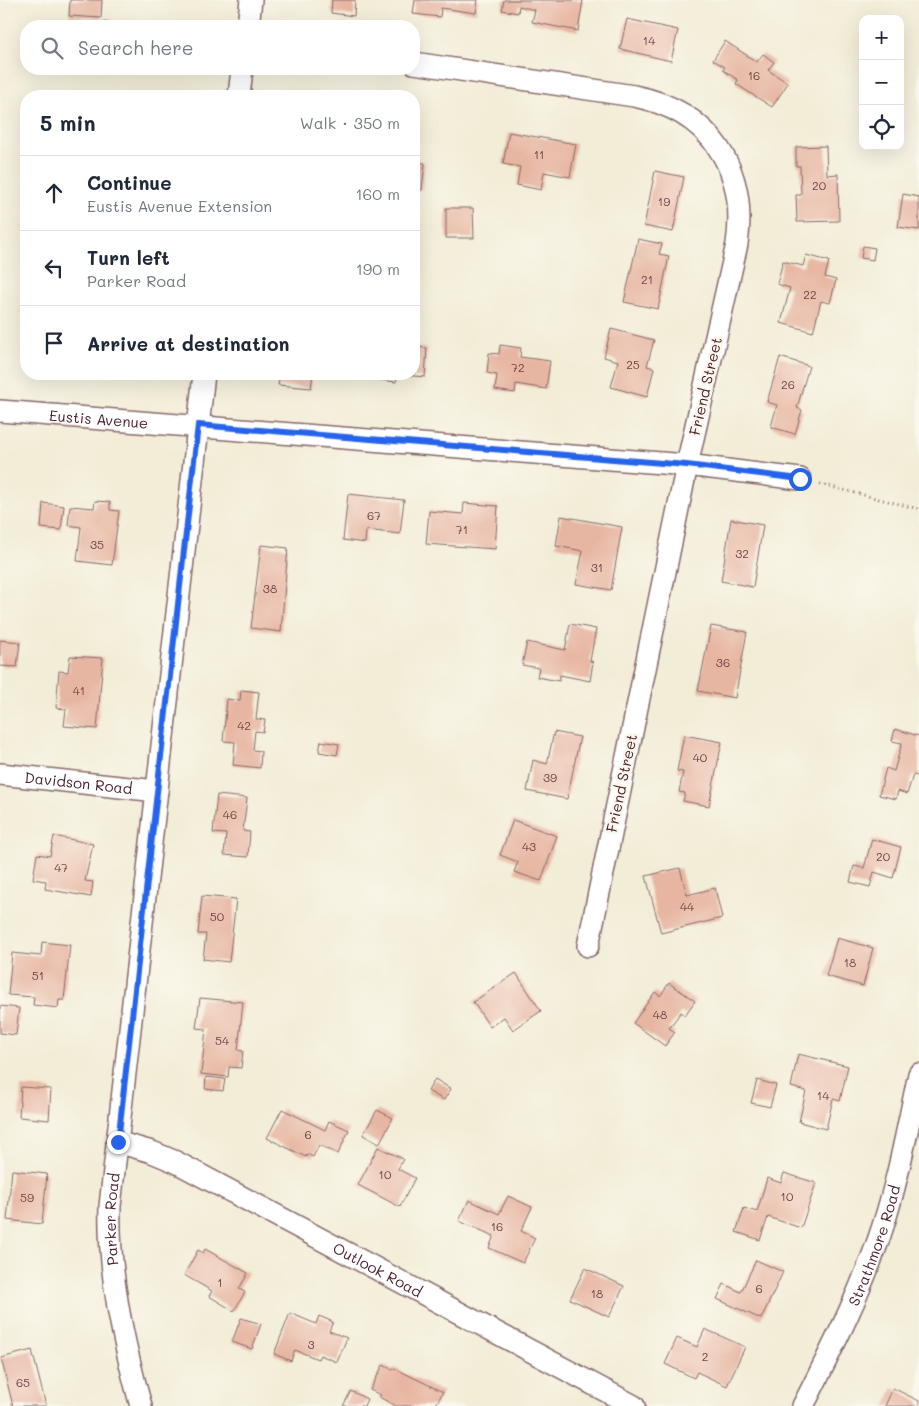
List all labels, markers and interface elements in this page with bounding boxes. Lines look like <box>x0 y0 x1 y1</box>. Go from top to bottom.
map controls <box>859 15 904 150</box>
button: + <box>859 15 904 60</box>
search box <box>20 20 420 75</box>
house number: 14 <box>643 32 655 48</box>
icon: search <box>38 34 66 62</box>
text: Search here <box>78 35 194 60</box>
button: − <box>859 60 904 105</box>
house number: 16 <box>748 67 760 83</box>
button: locate <box>859 105 904 150</box>
text: 5 min <box>40 109 96 136</box>
text: Walk · 350 m <box>300 112 400 133</box>
house number: 11 <box>534 146 544 162</box>
text: Continue <box>87 170 172 195</box>
house number: 20 <box>812 177 827 193</box>
icon: ahead <box>40 179 68 207</box>
text: 160 m <box>355 183 400 204</box>
house number: 19 <box>658 193 670 209</box>
text: Eustis Avenue Extension <box>87 195 272 216</box>
text: Turn left <box>87 245 170 270</box>
icon: left <box>40 254 68 282</box>
text: 190 m <box>356 258 400 279</box>
text: Parker Road <box>87 270 186 291</box>
house number: 21 <box>641 271 653 287</box>
house number: 22 <box>803 286 817 302</box>
icon: arrive <box>40 329 68 357</box>
text: Arrive at destination <box>87 331 290 356</box>
street label: Friend Street <box>684 335 726 437</box>
house number: 25 <box>626 356 640 372</box>
house number: 72 <box>511 359 525 375</box>
house number: 26 <box>781 376 795 392</box>
street label: Eustis Avenue <box>48 405 149 433</box>
route start <box>789 468 812 491</box>
house number: 67 <box>367 507 381 523</box>
house number: 71 <box>456 521 468 537</box>
house number: 35 <box>90 536 104 552</box>
house number: 32 <box>735 545 749 561</box>
house number: 31 <box>591 559 603 575</box>
house number: 38 <box>263 580 277 596</box>
house number: 36 <box>716 654 730 670</box>
house number: 41 <box>73 682 85 698</box>
house number: 42 <box>237 717 251 733</box>
street label: Friend Street <box>601 732 641 834</box>
house number: 40 <box>693 749 708 765</box>
street label: Davidson Road <box>24 767 134 798</box>
house number: 39 <box>543 769 557 785</box>
house number: 46 <box>223 806 237 822</box>
house number: 43 <box>522 838 536 854</box>
house number: 20 <box>876 848 891 864</box>
house number: 47 <box>54 859 68 875</box>
house number: 44 <box>680 898 694 914</box>
house number: 50 <box>210 908 225 924</box>
house number: 18 <box>844 954 856 970</box>
house number: 51 <box>32 967 44 983</box>
house number: 48 <box>653 1006 667 1022</box>
house number: 54 <box>215 1032 229 1048</box>
house number: 14 <box>817 1087 829 1103</box>
house number: 6 <box>304 1126 312 1142</box>
route end <box>107 1131 130 1154</box>
house number: 10 <box>379 1166 392 1182</box>
street label: Parker Road <box>100 1172 124 1267</box>
street label: Strathmore Road <box>843 1183 904 1309</box>
house number: 10 <box>781 1188 794 1204</box>
house number: 59 <box>20 1189 34 1205</box>
house number: 16 <box>491 1218 503 1234</box>
street label: Outlook Road <box>330 1238 426 1301</box>
house number: 1 <box>217 1274 223 1290</box>
house number: 6 <box>755 1280 763 1296</box>
house number: 18 <box>591 1285 603 1301</box>
house number: 3 <box>307 1336 315 1352</box>
house number: 2 <box>702 1348 708 1364</box>
house number: 65 <box>16 1374 30 1390</box>

